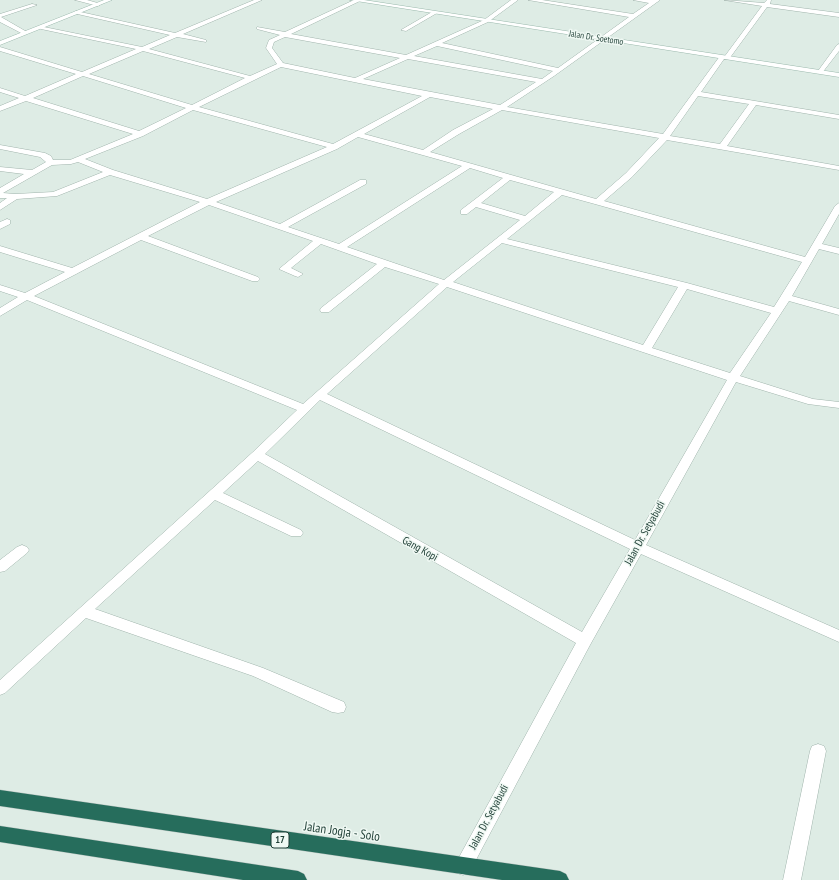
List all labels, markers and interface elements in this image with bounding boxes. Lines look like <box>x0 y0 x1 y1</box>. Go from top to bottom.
street label: Jalan Dr. Soetomo <box>568 28 624 48</box>
street label: Jalan Dr. Setyabudi <box>622 499 668 567</box>
street label: Gang Kopi <box>400 534 440 564</box>
street label: Jalan Dr. Setyabudi <box>466 783 512 851</box>
street label: Jalan Jogja - Solo <box>303 819 381 845</box>
road number: 17 <box>271 832 289 848</box>

